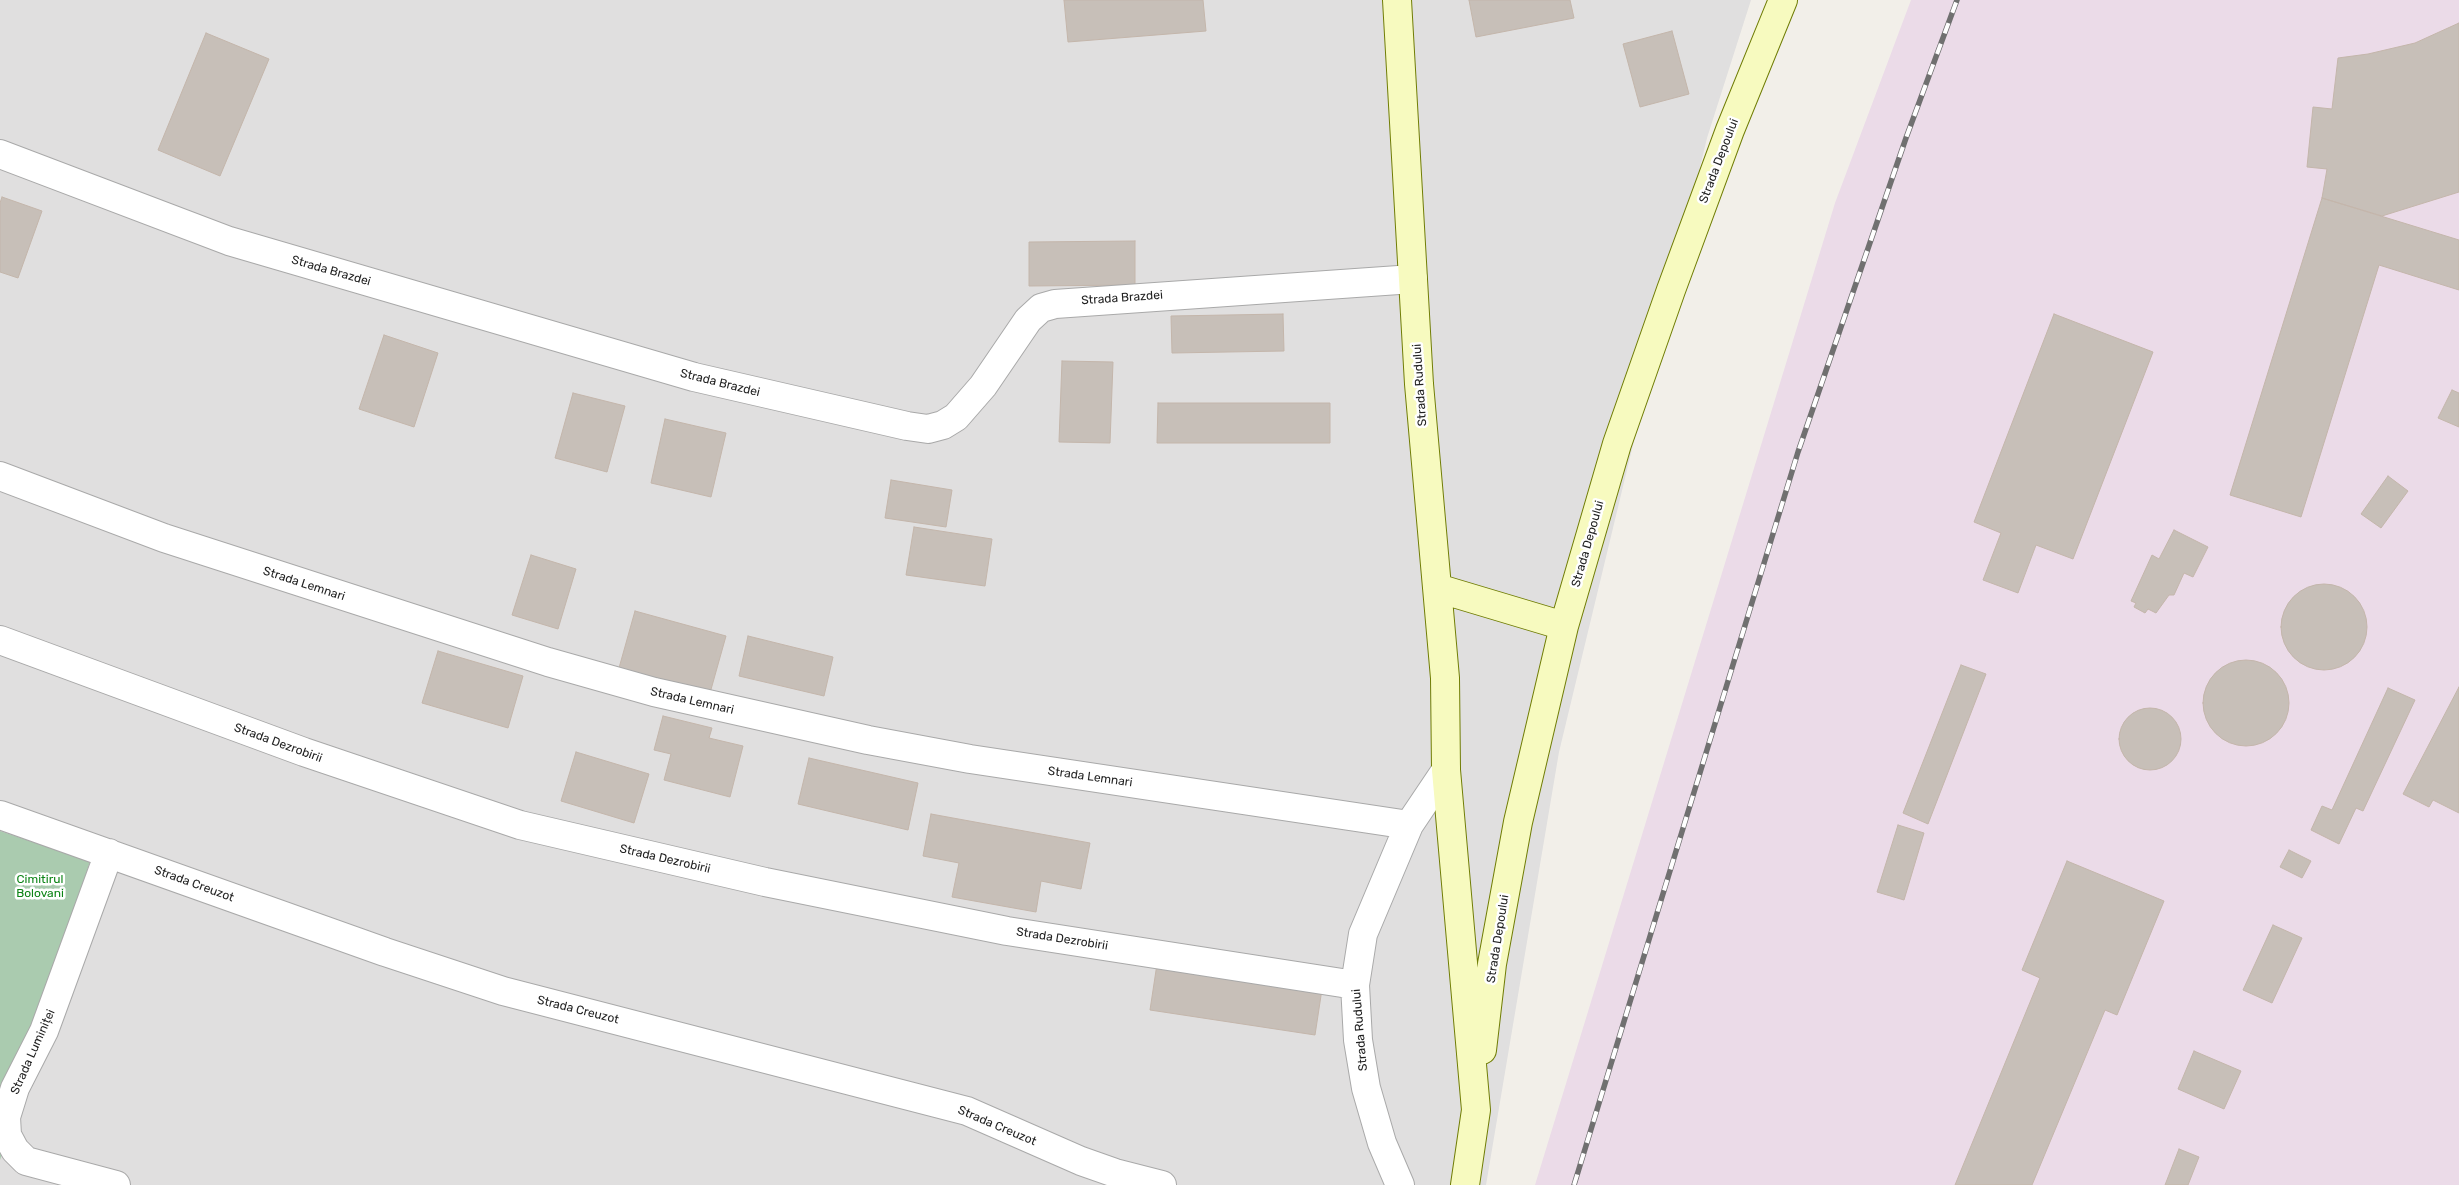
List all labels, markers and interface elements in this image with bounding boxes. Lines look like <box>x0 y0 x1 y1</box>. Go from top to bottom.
street label: Strada Depoului <box>1696 117 1742 205</box>
street label: Strada Brazdei <box>290 253 372 289</box>
street label: Strada Brazdei <box>1081 288 1163 308</box>
street label: Strada Rudului <box>1410 343 1430 427</box>
street label: Strada Brazdei <box>679 366 761 400</box>
street label: Strada Depoului <box>1569 499 1607 589</box>
street label: Strada Lemnari <box>261 564 347 604</box>
street label: Strada Lemnari <box>649 684 735 718</box>
street label: Strada Dezrobirii <box>232 720 324 766</box>
street label: Strada Lemnari <box>1047 764 1133 790</box>
street label: Strada Dezrobirii <box>618 842 712 876</box>
street label: Strada Creuzot <box>152 863 236 905</box>
park label: Cimitirul Bolovani <box>16 873 64 901</box>
street label: Strada Depoului <box>1484 894 1512 984</box>
street label: Strada Dezrobirii <box>1015 925 1109 953</box>
street label: Strada Rudului <box>1349 988 1371 1072</box>
street label: Strada Creuzot <box>536 993 620 1027</box>
street label: Strada Luminiței <box>8 1007 58 1097</box>
street label: Strada Creuzot <box>956 1103 1038 1149</box>

